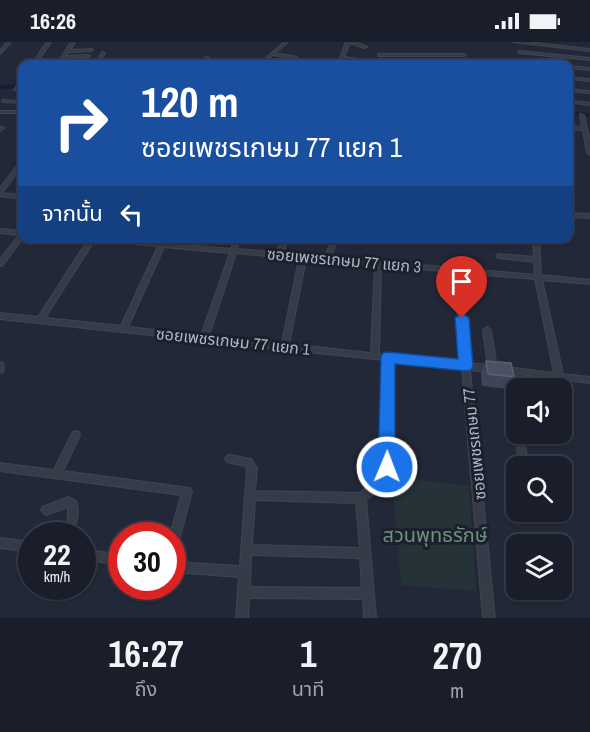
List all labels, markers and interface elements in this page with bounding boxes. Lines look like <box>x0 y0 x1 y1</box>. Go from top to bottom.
text: 16:26 <box>30 6 76 36</box>
text: 120 m <box>141 74 239 130</box>
icon: right <box>42 84 120 162</box>
text: ซอยเพชรเกษม 77 แยก 1 <box>141 129 402 165</box>
text: จากนั้น <box>42 198 103 228</box>
icon: left <box>115 198 148 231</box>
street label: ซอยเพชรเกษม 77 แยก 3 <box>266 242 422 278</box>
pin <box>436 256 487 318</box>
icon: arrive <box>445 265 478 298</box>
street label: ซอยเพชรเกษม 77 แยก 1 <box>155 322 312 360</box>
map controls <box>506 378 572 600</box>
button: sound <box>506 378 572 444</box>
street label: ซอยเพชรเกษม 77 <box>457 387 491 501</box>
position arrow <box>355 435 419 499</box>
button: search <box>506 456 572 522</box>
park label: สวนพุทธรักษ์ <box>382 521 488 548</box>
speed limit sign: 30 <box>108 522 186 600</box>
text: 22 <box>43 534 71 574</box>
button: layers <box>506 534 572 600</box>
text: km/h <box>44 566 70 587</box>
text: 16:27 <box>108 630 184 678</box>
text: 1 <box>300 630 316 678</box>
text: 270 <box>433 632 482 680</box>
text: ถึง <box>135 675 157 702</box>
text: นาที <box>292 675 324 702</box>
text: m <box>450 677 464 704</box>

